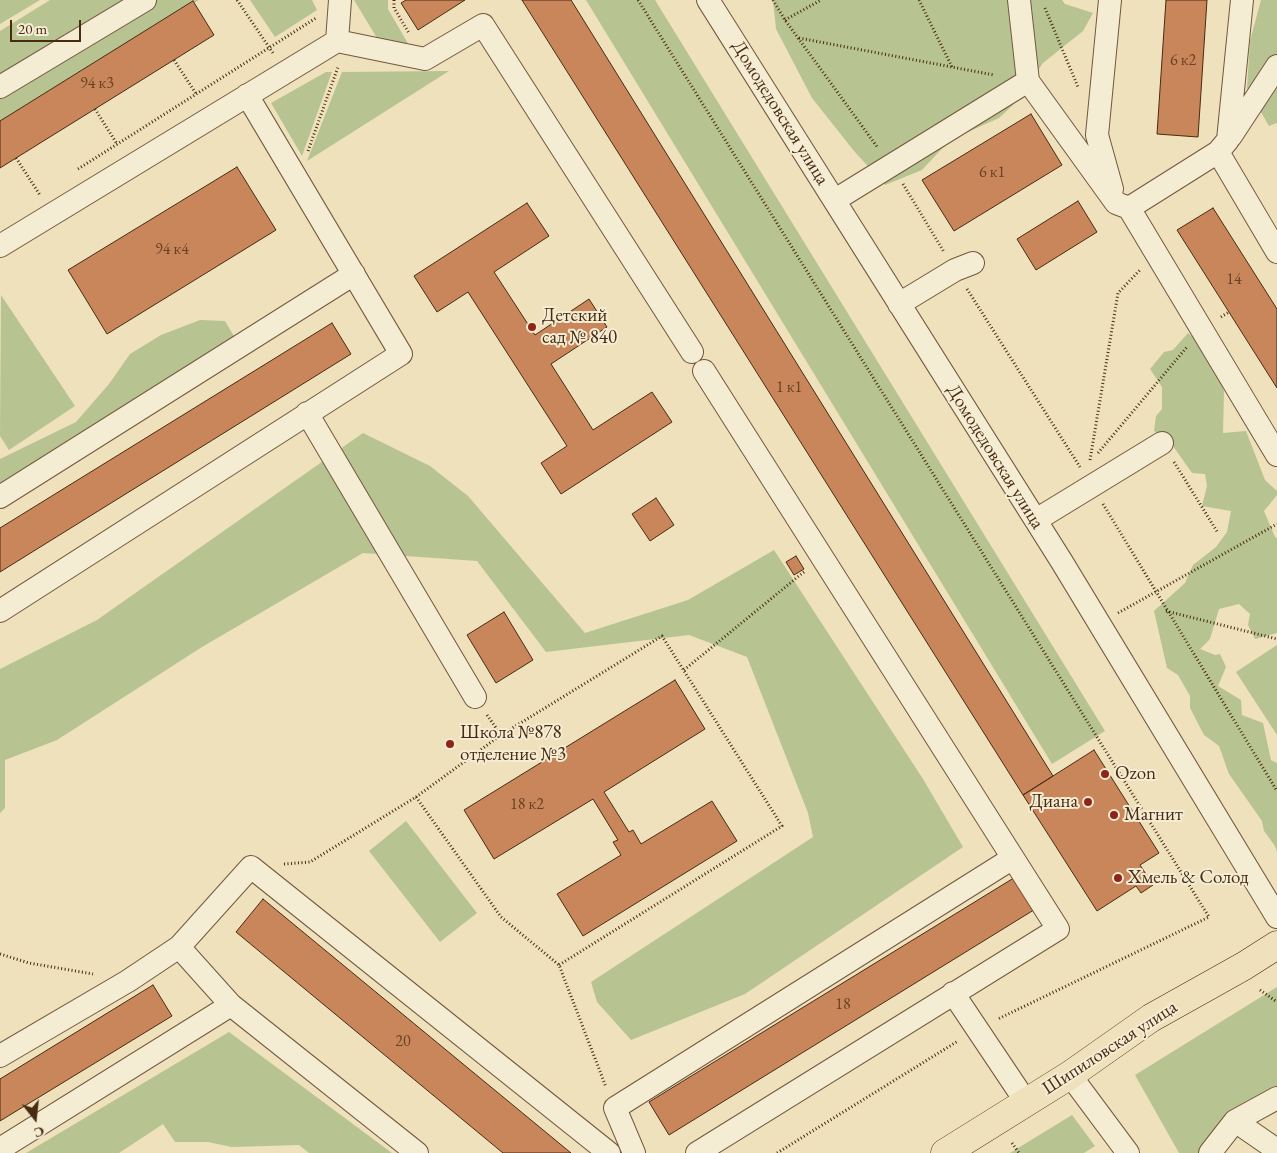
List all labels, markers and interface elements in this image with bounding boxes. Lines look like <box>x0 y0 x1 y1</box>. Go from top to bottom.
scale bar <box>12 10 84 42</box>
text: 20 m <box>18 19 47 38</box>
street label: Домодедовская улица <box>726 37 834 189</box>
house number: 6 к2 <box>1170 51 1196 71</box>
house number: 94 к3 <box>80 74 114 94</box>
house number: 6 к1 <box>979 163 1005 183</box>
house number: 94 к4 <box>155 240 189 260</box>
house number: 14 <box>1226 270 1242 290</box>
place label: Детский сад № 840 <box>542 305 617 349</box>
marker: Детский сад № 840 <box>526 321 538 333</box>
house number: 1 к1 <box>776 378 802 398</box>
street label: Домодедовская улица <box>941 381 1049 533</box>
place label: Школа №878 отделение №3 <box>460 722 566 766</box>
marker: Школа №878 отделение №3 <box>444 738 456 750</box>
place label: Ozon <box>1115 763 1156 785</box>
marker: Ozon <box>1099 768 1111 780</box>
place label: Диана <box>1030 791 1078 813</box>
house number: 18 к2 <box>510 795 544 815</box>
marker: Диана <box>1082 796 1094 808</box>
place label: Магнит <box>1124 804 1183 826</box>
marker: Магнит <box>1108 809 1120 821</box>
place label: Хмель & Солод <box>1128 867 1249 889</box>
marker: Хмель & Солод <box>1112 872 1124 884</box>
house number: 18 <box>835 995 851 1015</box>
street label: Шипиловская улица <box>1038 996 1182 1100</box>
house number: 20 <box>395 1032 411 1052</box>
north arrow <box>10 1093 60 1143</box>
text: С <box>32 1122 46 1142</box>

